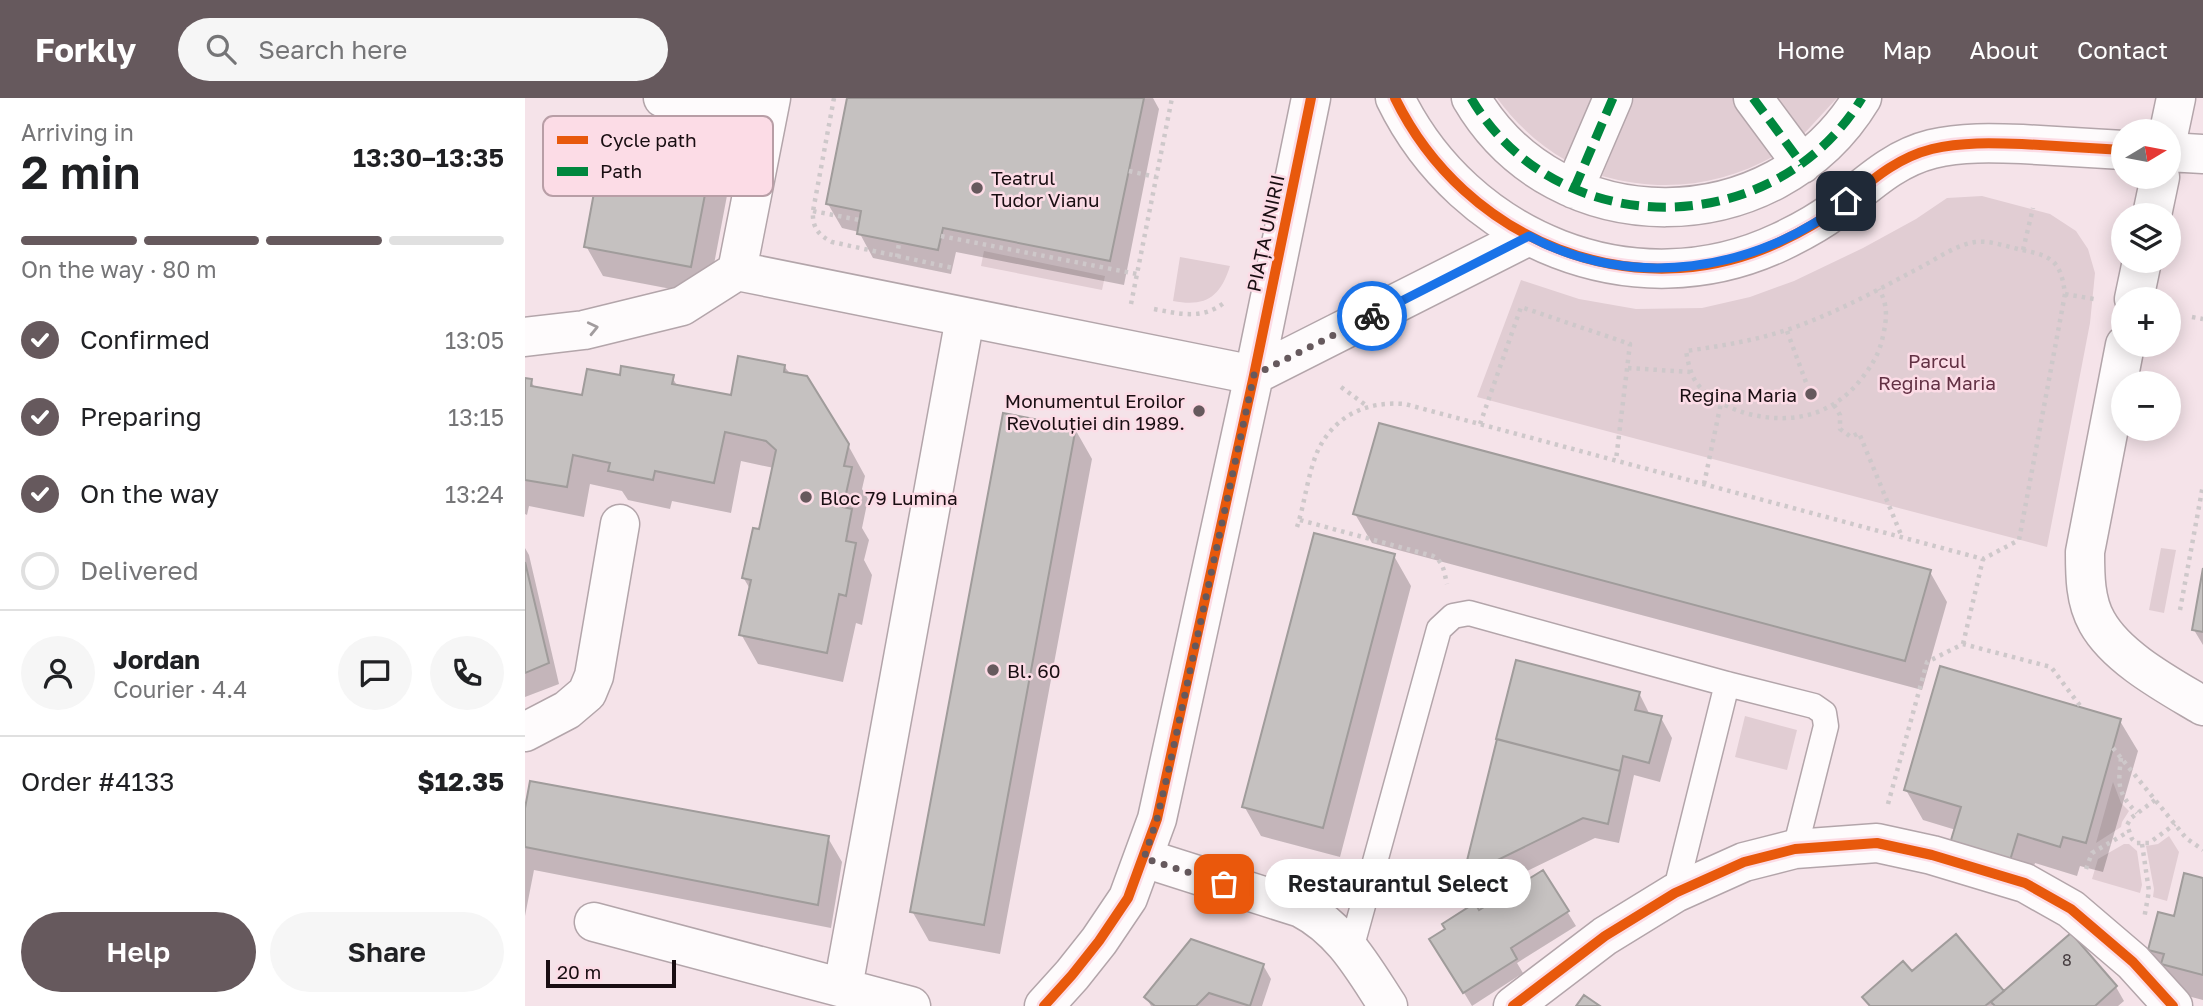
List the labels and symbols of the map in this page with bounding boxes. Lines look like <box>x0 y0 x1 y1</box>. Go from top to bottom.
legend <box>543 116 773 196</box>
north arrow <box>2111 119 2181 189</box>
text: Cycle path <box>600 128 697 151</box>
text: Path <box>600 159 642 182</box>
place label: Teatrul Tudor Vianu <box>991 166 1100 211</box>
pin <box>1816 171 1876 231</box>
street label: PIAȚA UNIRII <box>1241 172 1290 294</box>
marker: Teatrul Tudor Vianu <box>969 180 985 196</box>
courier <box>1337 281 1407 351</box>
one-way arrow <box>587 321 599 336</box>
park label: Parcul Regina Maria <box>1878 349 1996 394</box>
place label: Regina Maria <box>1679 383 1797 406</box>
marker: Regina Maria <box>1803 386 1819 402</box>
place label: Monumentul Eroilor Revoluției din 1989. <box>1005 389 1186 434</box>
marker: Monumentul Eroilor Revoluției din 1989. <box>1191 403 1207 419</box>
place label: Bloc 79 Lumina <box>820 486 958 509</box>
marker: Bloc 79 Lumina <box>798 489 814 505</box>
place label: Bl. 60 <box>1007 659 1061 682</box>
marker: Bl. 60 <box>985 662 1001 678</box>
pin <box>1194 854 1254 914</box>
callout: Restaurantul Select <box>1266 860 1532 908</box>
house number: 8 <box>2062 950 2072 970</box>
scale bar <box>546 957 675 989</box>

